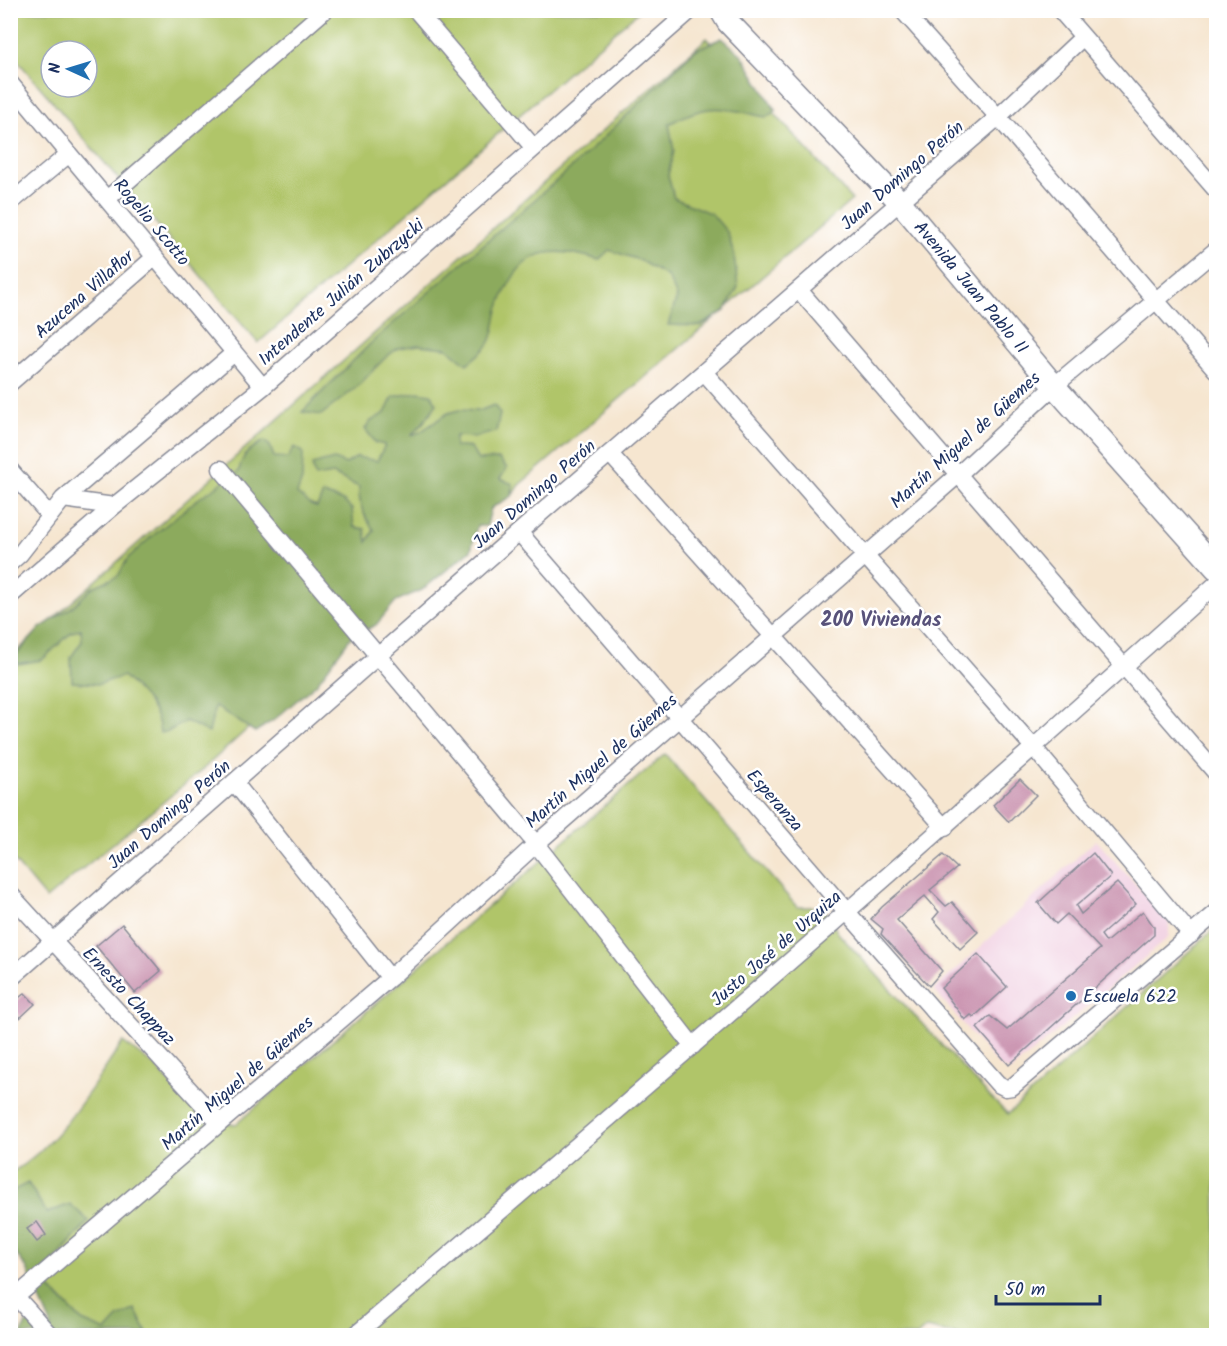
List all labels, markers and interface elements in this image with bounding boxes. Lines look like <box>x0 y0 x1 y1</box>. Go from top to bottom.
north arrow <box>39 39 99 99</box>
text: N <box>43 62 68 74</box>
street label: Juan Domingo Perón <box>835 114 971 238</box>
street label: Rogelio Scotto <box>105 173 196 273</box>
street label: Intendente Julián Zubrzycki <box>252 212 432 374</box>
street label: Avenida Juan Pablo II <box>906 215 1035 361</box>
street label: Azucena Villaflor <box>29 243 142 347</box>
street label: Martín Miguel de Güemes <box>884 365 1048 517</box>
street label: Juan Domingo Perón <box>467 433 603 557</box>
district label: 200 Viviendas <box>821 605 942 637</box>
street label: Martín Miguel de Güemes <box>519 687 685 837</box>
street label: Juan Domingo Perón <box>102 753 238 877</box>
street label: Esperanza <box>738 763 810 839</box>
street label: Justo José de Urquiza <box>705 884 849 1014</box>
street label: Ernesto Chappaz <box>74 941 182 1053</box>
place label: Escuela 622 <box>1083 983 1177 1012</box>
marker: Escuela 622 <box>1064 989 1078 1003</box>
street label: Martín Miguel de Güemes <box>155 1009 321 1159</box>
scale bar <box>996 1268 1100 1306</box>
text: 50 m <box>1005 1276 1045 1305</box>

